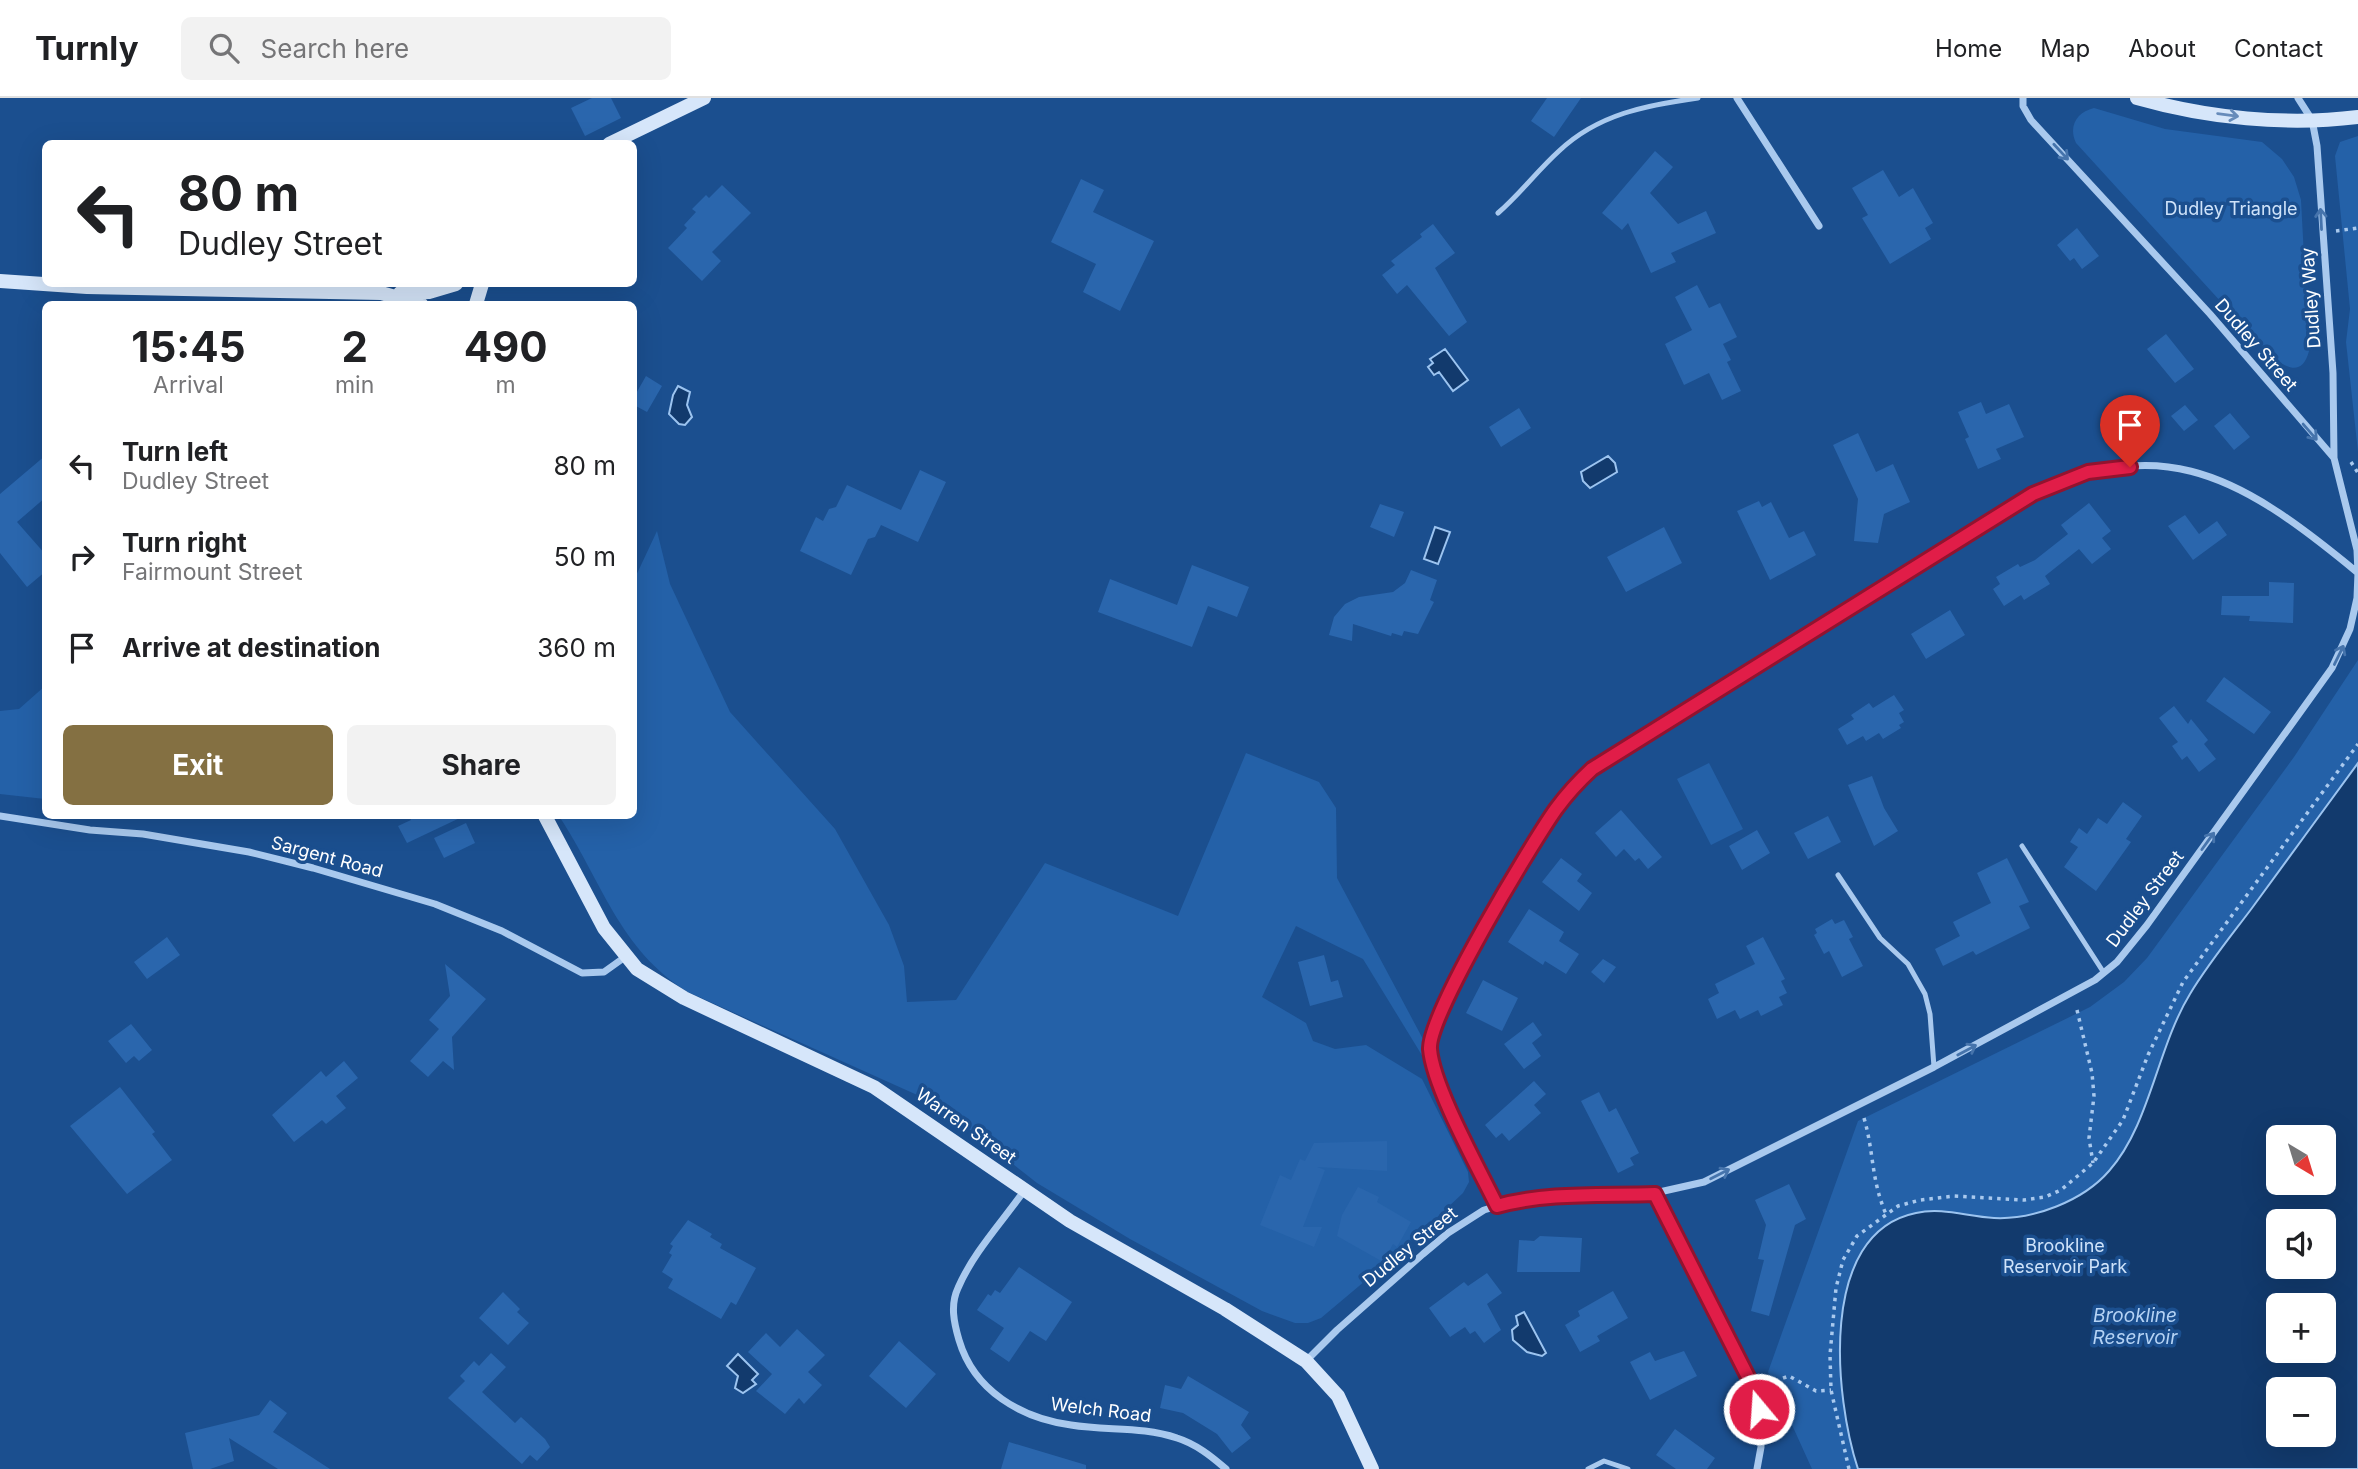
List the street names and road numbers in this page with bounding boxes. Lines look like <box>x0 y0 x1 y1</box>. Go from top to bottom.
street label: Dudley Way <box>2296 247 2325 349</box>
street label: Dudley Street <box>2211 294 2302 395</box>
street label: Sargent Road <box>269 832 385 881</box>
street label: Dudley Street <box>2102 846 2188 951</box>
street label: Warren Street <box>912 1083 1021 1168</box>
street label: Dudley Street <box>1358 1202 1461 1291</box>
street label: Welch Road <box>1050 1393 1153 1426</box>

